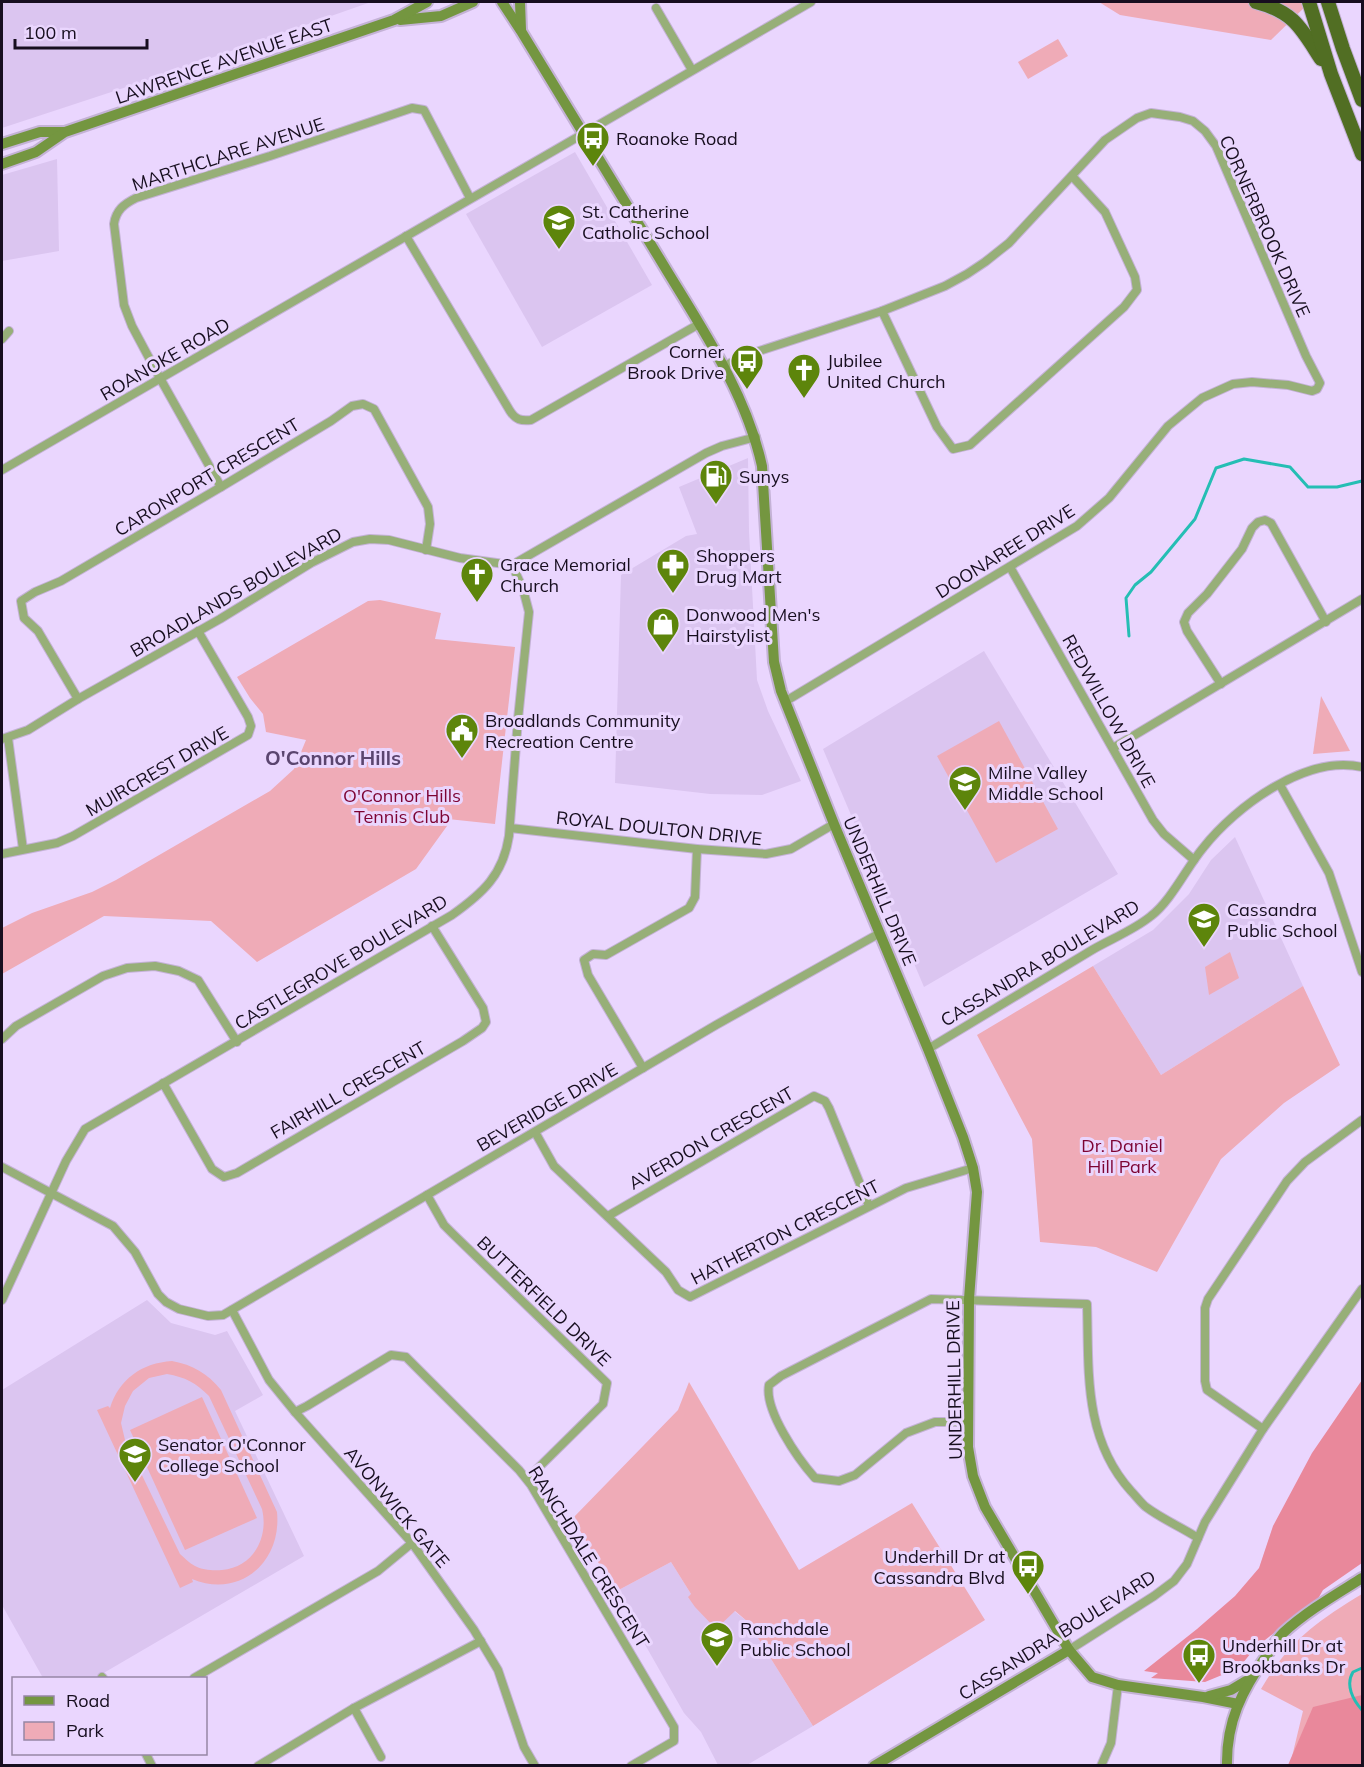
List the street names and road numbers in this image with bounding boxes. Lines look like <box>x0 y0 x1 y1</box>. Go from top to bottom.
street label: LAWRENCE AVENUE EAST <box>112 13 336 109</box>
street label: MARTHCLARE AVENUE <box>129 112 327 196</box>
street label: CORNERBROOK DRIVE <box>1214 131 1316 321</box>
street label: ROANOKE ROAD <box>96 313 234 405</box>
street label: CARONPORT CRESCENT <box>110 413 304 541</box>
street label: DOONAREE DRIVE <box>931 499 1079 603</box>
street label: BROADLANDS BOULEVARD <box>126 522 346 662</box>
street label: REDWILLOW DRIVE <box>1057 630 1161 792</box>
street label: MUIRCREST DRIVE <box>82 721 232 821</box>
street label: ROYAL DOULTON DRIVE <box>555 806 763 850</box>
street label: UNDERHILL DRIVE <box>838 813 922 969</box>
street label: CASTLEGROVE BOULEVARD <box>230 889 452 1035</box>
street label: CASSANDRA BOULEVARD <box>936 894 1144 1032</box>
street label: FAIRHILL CRESCENT <box>266 1036 430 1144</box>
street label: BEVERIDGE DRIVE <box>473 1057 621 1157</box>
street label: AVERDON CRESCENT <box>624 1081 798 1195</box>
street label: HATHERTON CRESCENT <box>687 1174 883 1290</box>
street label: BUTTERFIELD DRIVE <box>472 1231 616 1371</box>
street label: UNDERHILL DRIVE <box>941 1300 967 1460</box>
street label: AVONWICK GATE <box>340 1442 454 1572</box>
street label: RANCHDALE CRESCENT <box>524 1462 655 1652</box>
street label: CASSANDRA BOULEVARD <box>954 1565 1160 1705</box>

